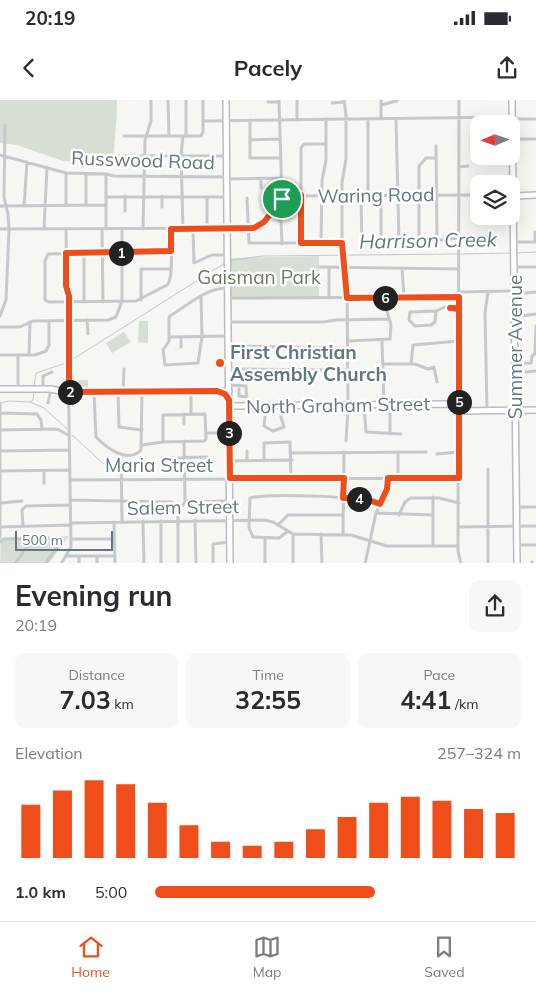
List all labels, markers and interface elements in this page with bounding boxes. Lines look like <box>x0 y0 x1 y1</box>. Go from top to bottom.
text: 20:19 <box>25 6 75 30</box>
icon: back <box>15 54 43 82</box>
text: Pacely <box>234 54 302 82</box>
icon: share <box>493 54 521 82</box>
north arrow <box>470 115 520 165</box>
map controls <box>470 115 520 225</box>
street label: Russwood Road <box>71 145 215 175</box>
button: layers <box>470 175 520 225</box>
pin <box>261 178 303 220</box>
street label: Waring Road <box>317 182 435 208</box>
icon: arrive <box>268 185 296 213</box>
water label: Harrison Creek <box>359 226 498 254</box>
pin: 1 <box>108 240 134 266</box>
text: 1 <box>117 244 126 262</box>
park label: Gaisman Park <box>197 265 321 289</box>
street label: Summer Avenue <box>503 275 527 419</box>
pin: 6 <box>372 286 398 310</box>
text: 6 <box>381 289 390 307</box>
place label: First Christian Assembly Church <box>230 340 387 386</box>
marker: First Christian Assembly Church <box>214 357 226 369</box>
pin: 2 <box>58 380 82 404</box>
text: 2 <box>66 383 75 401</box>
pin: 5 <box>446 390 472 414</box>
street label: North Graham Street <box>246 391 431 419</box>
text: 5 <box>455 393 464 411</box>
pin: 3 <box>216 420 242 446</box>
text: 3 <box>225 424 234 442</box>
street label: Maria Street <box>105 453 213 477</box>
pin: 4 <box>346 486 372 512</box>
text: 4 <box>355 490 364 508</box>
street label: Salem Street <box>127 494 240 520</box>
scale bar <box>15 528 112 552</box>
text: 500 m <box>22 531 63 549</box>
text: Evening run <box>15 578 172 613</box>
button: share <box>469 580 521 632</box>
text: 20:19 <box>15 615 57 635</box>
text: Distance <box>68 666 125 684</box>
text: Time <box>252 666 284 684</box>
text: Pace <box>424 666 455 684</box>
text: 7.03 <box>59 684 111 715</box>
text: 32:55 <box>235 684 301 715</box>
text: 4:41 <box>400 684 451 715</box>
text: km <box>111 695 134 713</box>
text: /km <box>451 695 478 713</box>
text: Elevation <box>15 743 83 763</box>
text: 257–324 m <box>437 743 521 763</box>
text: 1.0 km <box>15 882 66 902</box>
text: 5:00 <box>95 882 127 902</box>
tab: Home <box>71 933 110 981</box>
tab: Map <box>253 933 282 981</box>
tab: Saved <box>424 933 465 981</box>

